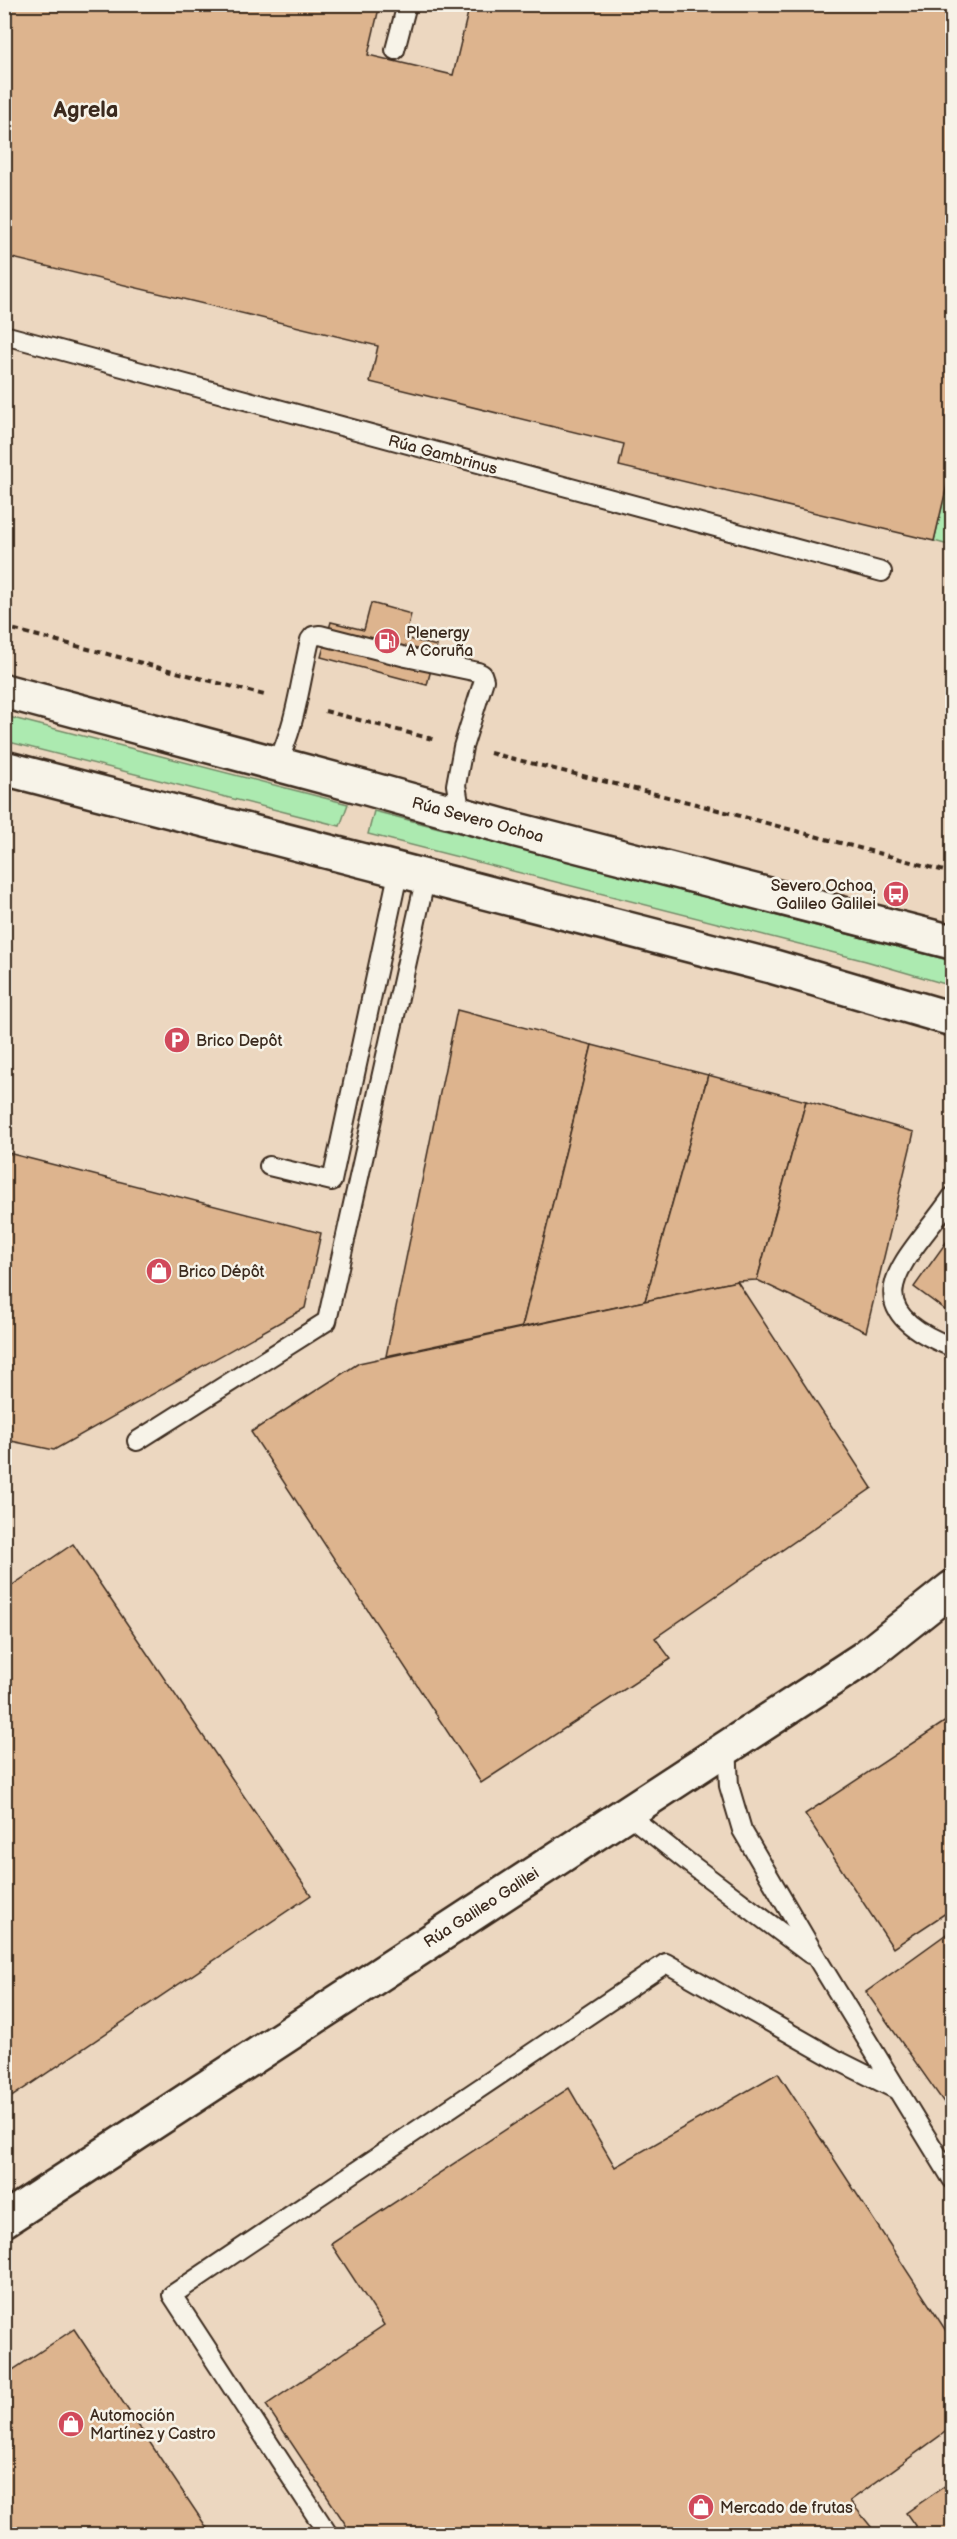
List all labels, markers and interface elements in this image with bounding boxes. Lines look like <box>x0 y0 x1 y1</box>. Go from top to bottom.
district label: Agrela <box>53 97 118 124</box>
street label: Rúa Gambrinus <box>386 432 499 479</box>
place label: Plenergy A Coruña <box>406 624 473 661</box>
fuel station icon: Plenergy A Coruña <box>372 626 402 656</box>
street label: Rúa Severo Ochoa <box>410 794 546 847</box>
place label: Severo Ochoa, Galileo Galilei <box>771 877 876 914</box>
bus stop icon: Severo Ochoa, Galileo Galilei <box>881 879 911 909</box>
parking icon: Brico Depôt <box>162 1025 192 1055</box>
place label: Brico Depôt <box>196 1032 282 1051</box>
shop icon: Brico Dépôt <box>144 1256 174 1286</box>
place label: Brico Dépôt <box>178 1263 265 1282</box>
street label: Rúa Galileo Galilei <box>421 1864 543 1953</box>
place label: Automoción Martínez y Castro <box>90 2407 216 2444</box>
shop icon: Automoción Martínez y Castro <box>56 2409 86 2439</box>
shop icon: Mercado de frutas <box>686 2492 716 2522</box>
place label: Mercado de frutas <box>720 2499 853 2518</box>

